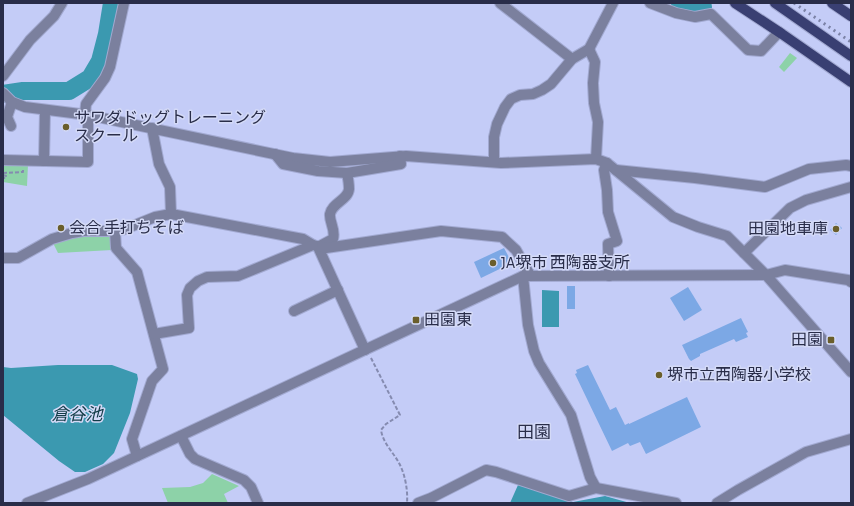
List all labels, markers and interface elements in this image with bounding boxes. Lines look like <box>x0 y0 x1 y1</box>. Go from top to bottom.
place label: サワダドッグトレーニング スクール <box>74 109 266 144</box>
marker: サワダドッグトレーニング スクール <box>61 122 71 132</box>
place label: 会合 手打ちそば <box>69 219 184 236</box>
place label: 田園地車庫 <box>748 221 828 237</box>
marker: 会合 手打ちそば <box>56 223 66 233</box>
marker: 田園地車庫 <box>831 224 841 234</box>
place label: JA堺市 西陶器支所 <box>501 254 630 271</box>
marker: JA堺市 西陶器支所 <box>488 258 498 268</box>
place label: 田園東 <box>424 312 472 328</box>
marker: 田園東 <box>411 315 421 325</box>
place label: 田園 <box>791 332 823 348</box>
marker: 田園 <box>826 335 836 345</box>
place label: 堺市立西陶器小学校 <box>667 366 811 383</box>
marker: 堺市立西陶器小学校 <box>654 370 664 380</box>
water label: 倉谷池 <box>52 405 104 423</box>
district label: 田園 <box>517 424 551 441</box>

